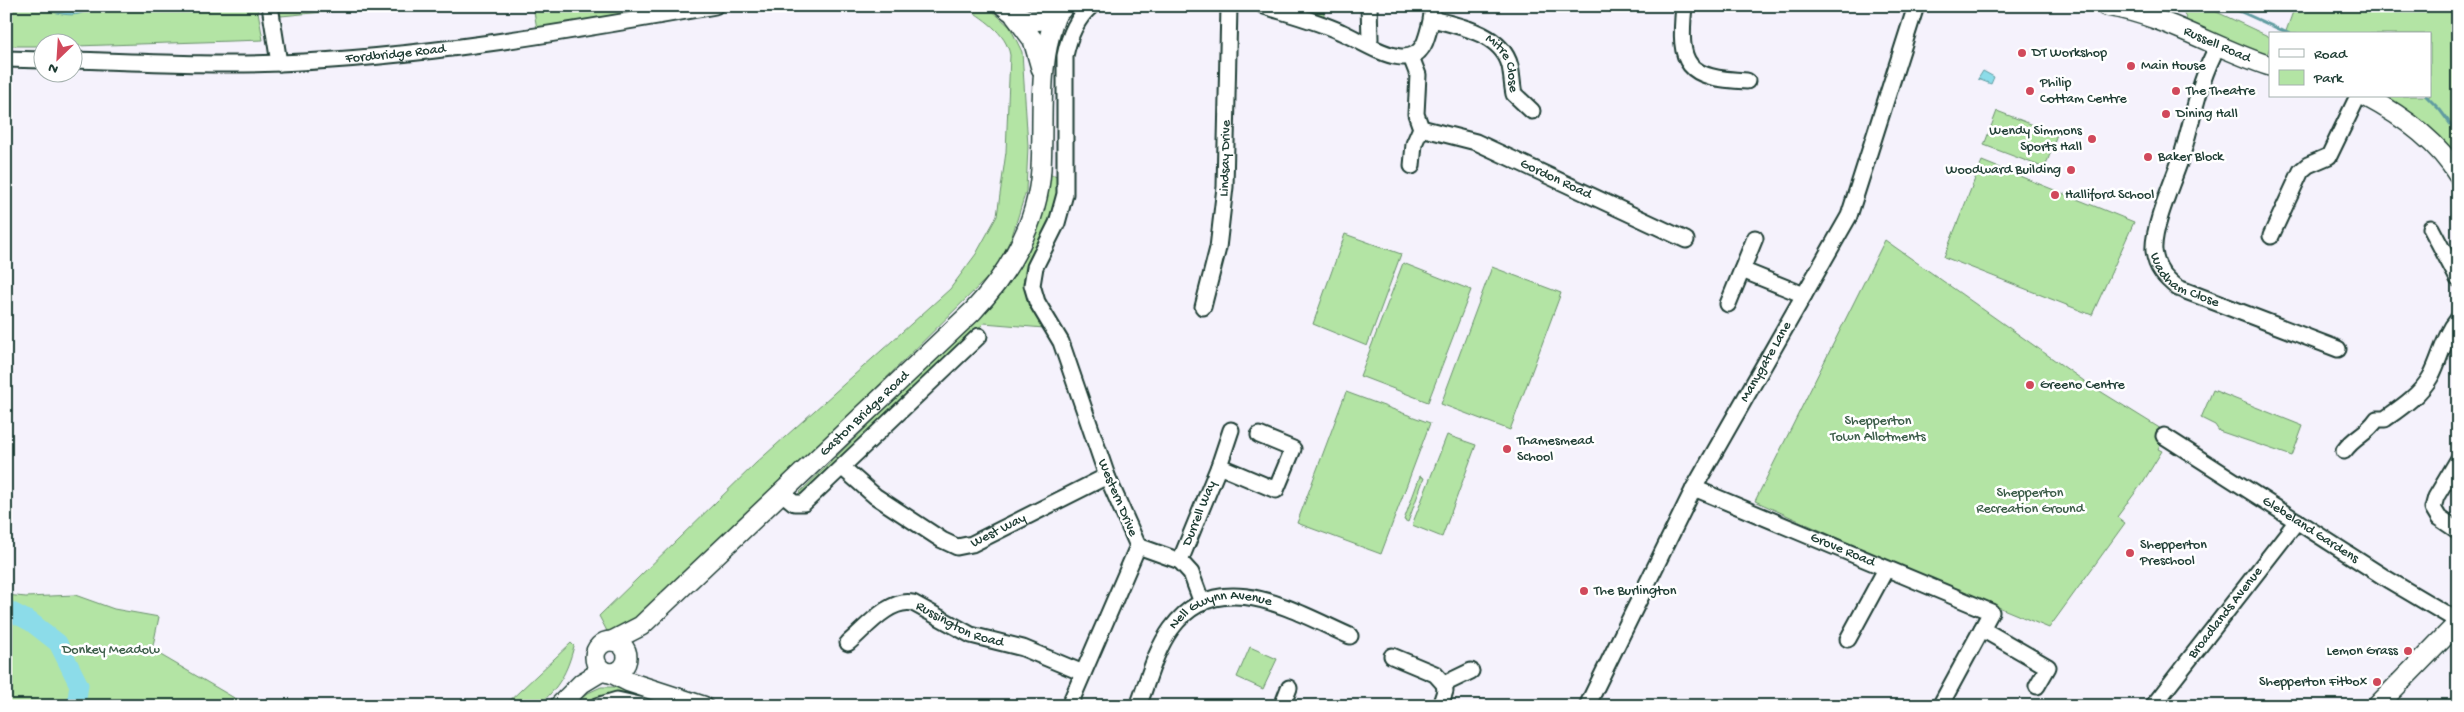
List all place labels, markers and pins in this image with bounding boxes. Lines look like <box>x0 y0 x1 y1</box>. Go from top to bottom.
place label: DT Workshop <box>2031 45 2107 62</box>
marker: DT Workshop <box>2016 47 2028 59</box>
place label: Main House <box>2141 58 2206 75</box>
marker: Main House <box>2125 60 2137 72</box>
place label: Philip Cottam Centre <box>2039 75 2127 108</box>
place label: The Theatre <box>2185 83 2256 100</box>
marker: Philip Cottam Centre <box>2024 85 2036 97</box>
marker: The Theatre <box>2170 85 2182 97</box>
place label: Dining Hall <box>2175 106 2238 123</box>
marker: Dining Hall <box>2160 108 2172 120</box>
place label: Wendy Simmons Sports Hall <box>1989 123 2083 156</box>
marker: Wendy Simmons Sports Hall <box>2086 133 2098 145</box>
place label: Baker Block <box>2157 149 2225 166</box>
marker: Baker Block <box>2142 151 2154 163</box>
place label: Woodward Building <box>1946 162 2061 179</box>
marker: Woodward Building <box>2065 164 2077 176</box>
place label: Halliford School <box>2065 187 2154 204</box>
marker: Halliford School <box>2049 189 2061 201</box>
place label: Greeno Centre <box>2040 377 2126 394</box>
marker: Greeno Centre <box>2024 379 2036 391</box>
place label: Thamesmead School <box>1516 433 1595 466</box>
marker: Thamesmead School <box>1501 443 1513 455</box>
place label: Shepperton Preschool <box>2139 537 2207 570</box>
marker: Shepperton Preschool <box>2124 547 2136 559</box>
place label: The Burlington <box>1593 583 1677 600</box>
marker: The Burlington <box>1578 585 1590 597</box>
place label: Lemon Grass <box>2327 643 2399 660</box>
marker: Lemon Grass <box>2402 645 2414 657</box>
place label: Shepperton Fitbox <box>2259 674 2368 691</box>
marker: Shepperton Fitbox <box>2371 676 2383 688</box>

